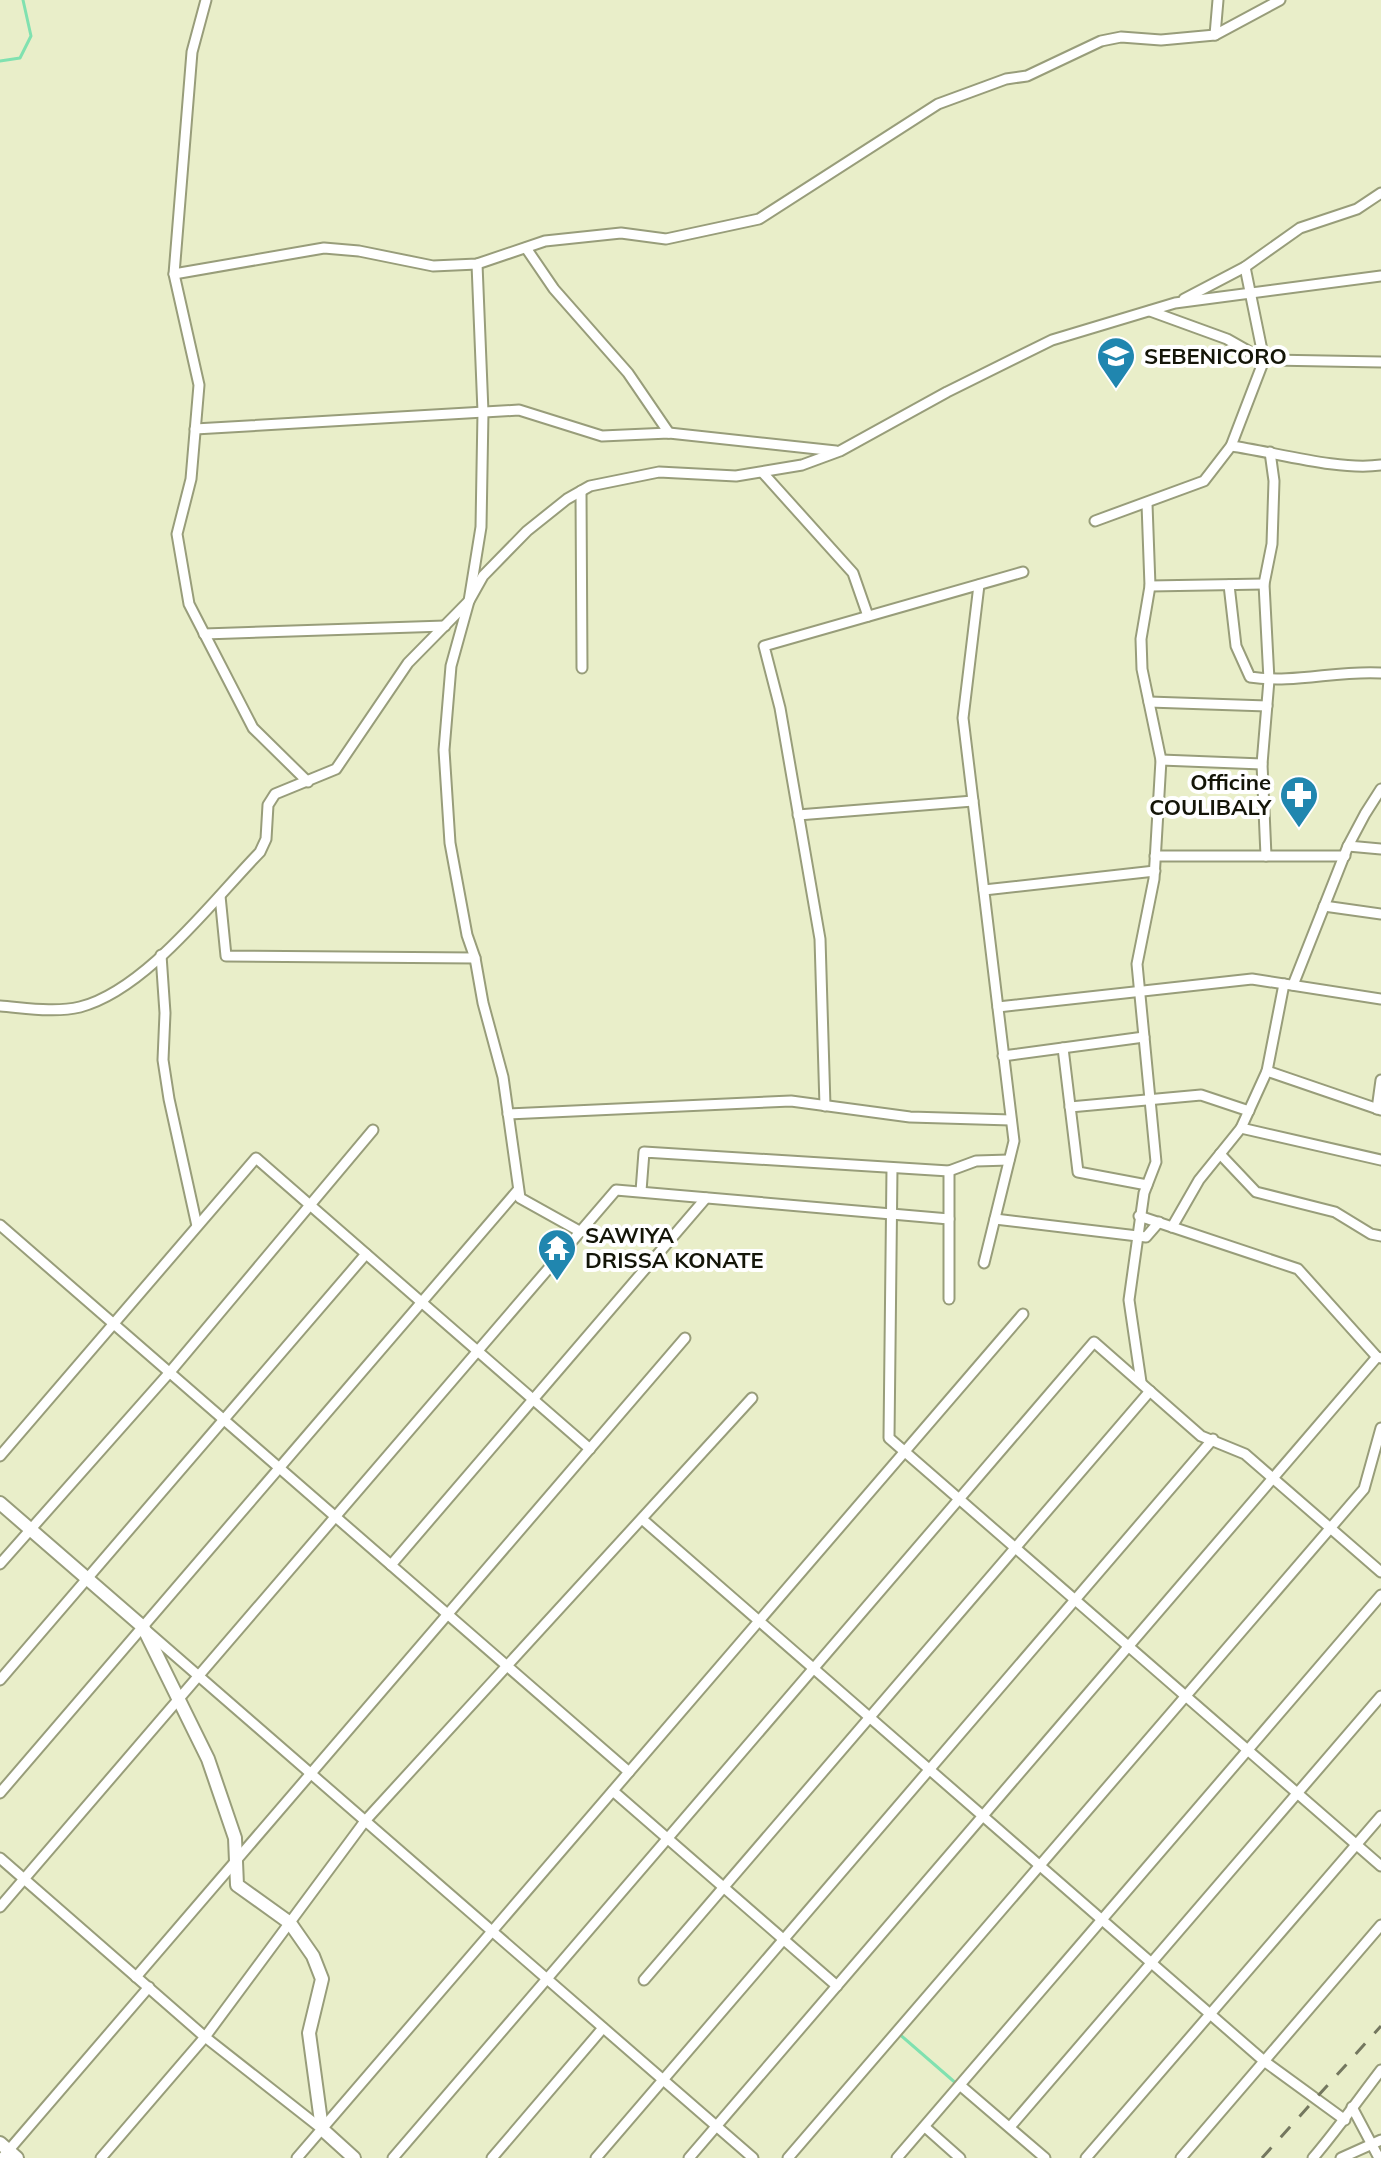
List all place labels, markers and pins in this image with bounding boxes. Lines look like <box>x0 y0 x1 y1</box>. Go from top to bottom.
school or university icon: SEBENICORO <box>1095 335 1137 390</box>
place label: SEBENICORO <box>1144 342 1287 370</box>
place label: Officine COULIBALY <box>1149 768 1272 821</box>
pharmacy icon: Officine COULIBALY <box>1278 774 1320 829</box>
place label: SAWIYA DRISSA KONATE <box>585 1221 764 1274</box>
temple icon: SAWIYA DRISSA KONATE <box>536 1227 578 1282</box>

